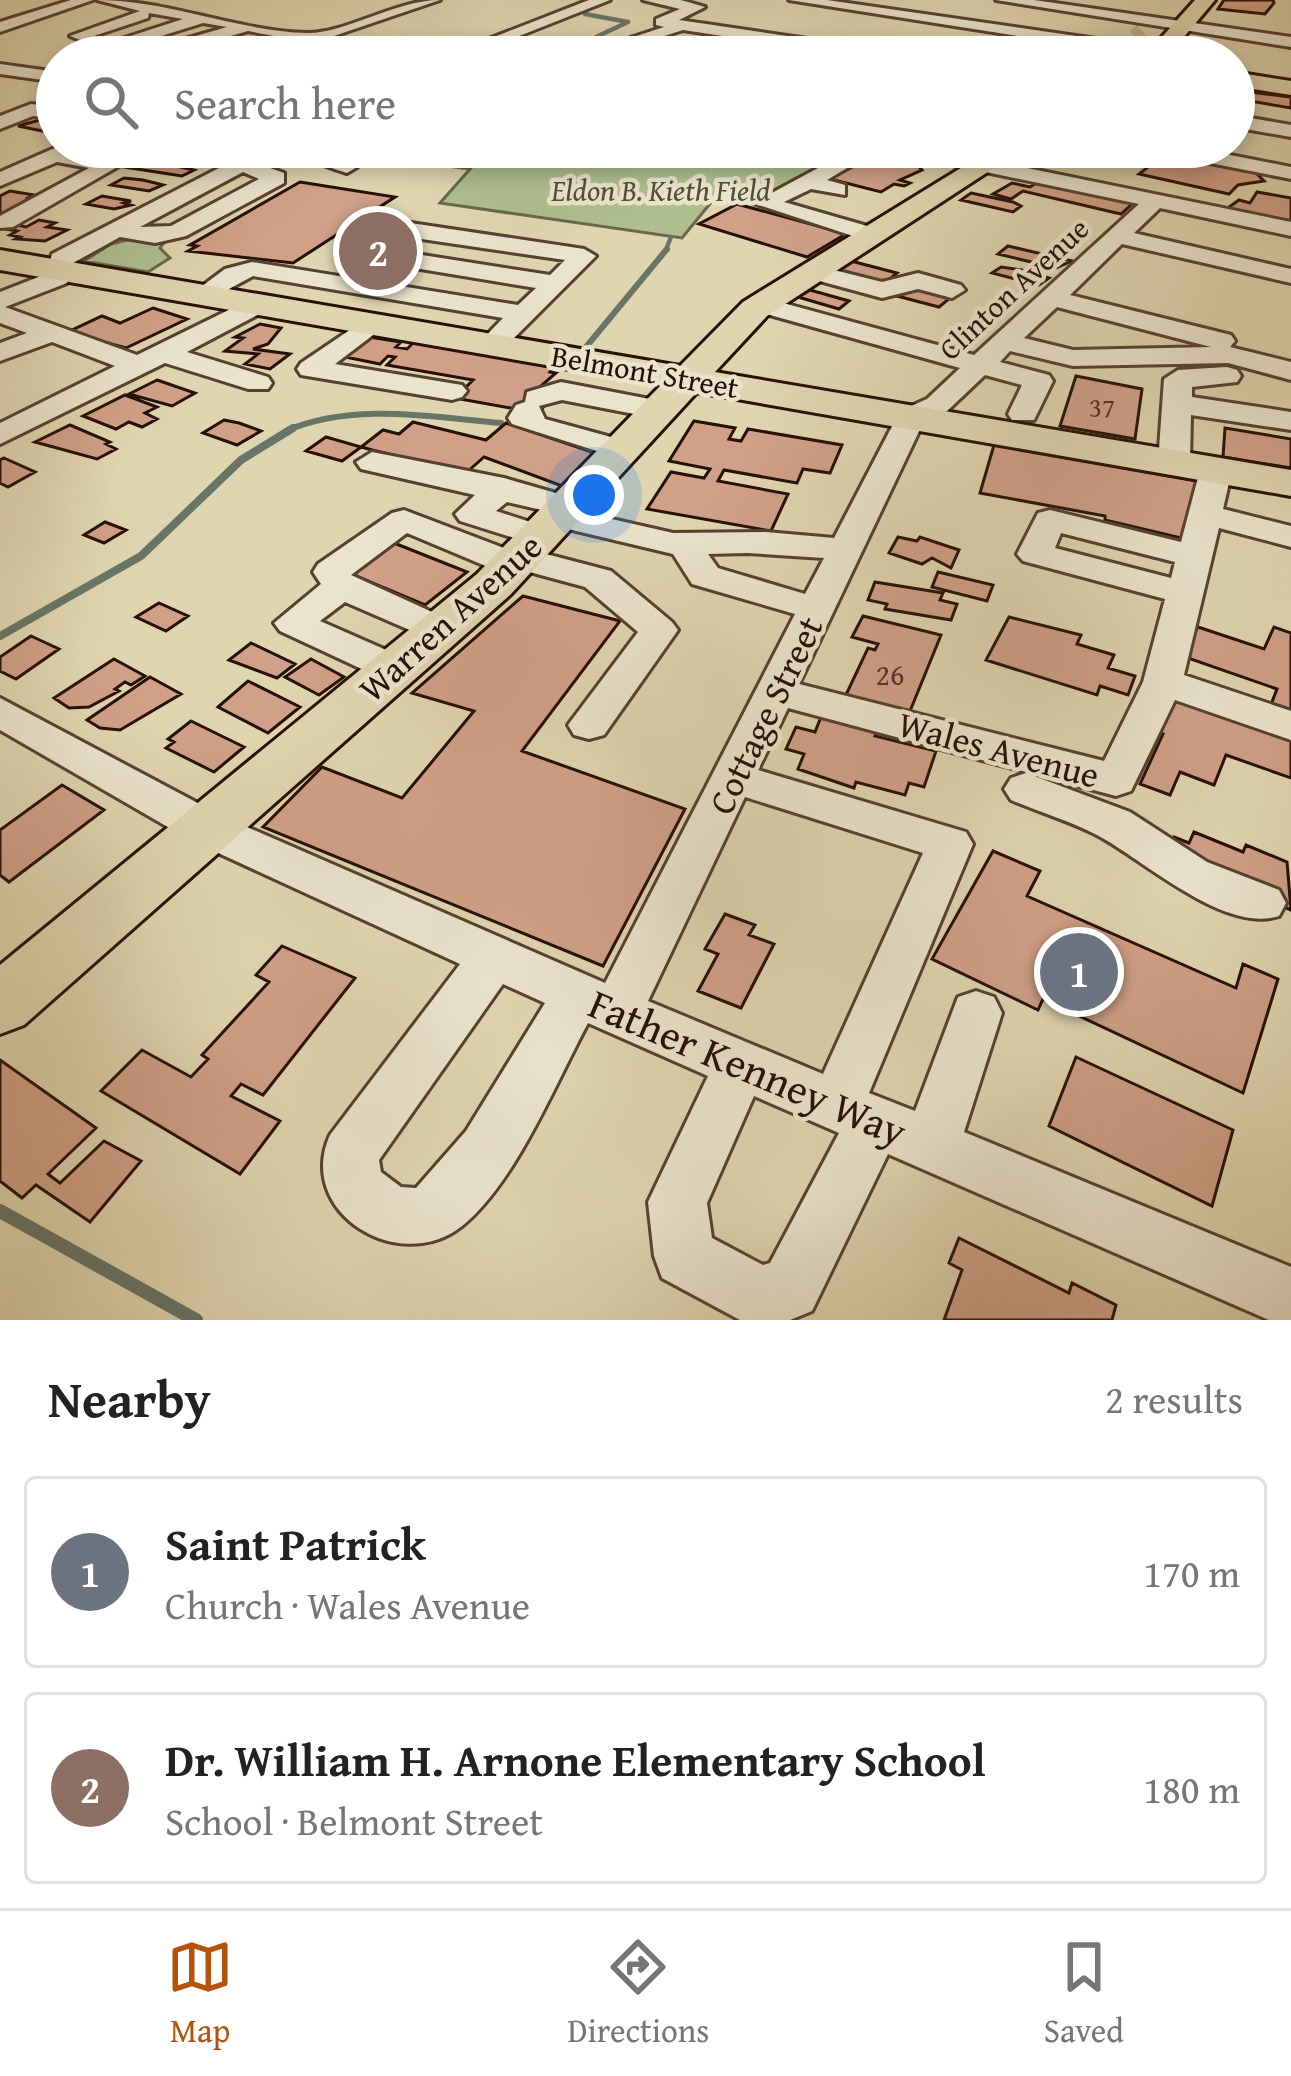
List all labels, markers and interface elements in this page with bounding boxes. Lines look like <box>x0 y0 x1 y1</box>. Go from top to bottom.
search box <box>36 36 1255 168</box>
icon: search <box>78 69 144 135</box>
text: Search here <box>174 70 396 135</box>
park label: Eldon B. Kieth Field <box>550 168 771 212</box>
pin: 2 <box>339 206 417 296</box>
street label: Clinton Avenue <box>928 207 1098 370</box>
street label: Belmont Street <box>548 333 743 409</box>
house number: 37 <box>1089 387 1115 427</box>
your location <box>564 465 624 525</box>
street label: Warren Avenue <box>346 520 553 714</box>
street label: Cottage Street <box>694 607 835 823</box>
house number: 26 <box>876 652 904 696</box>
street label: Wales Avenue <box>893 696 1106 801</box>
pin: 1 <box>1040 927 1118 1017</box>
street label: Father Kenney Way <box>580 972 917 1161</box>
text: Nearby <box>48 1361 211 1436</box>
text: 2 results <box>1105 1370 1243 1427</box>
text: Saint Patrick <box>165 1511 426 1576</box>
text: 1 <box>80 1544 100 1601</box>
text: 170 m <box>1143 1544 1240 1601</box>
text: Church · Wales Avenue <box>165 1576 530 1633</box>
text: Dr. William H. Arnone Elementary School <box>165 1727 986 1792</box>
text: 2 <box>80 1760 100 1817</box>
text: 180 m <box>1143 1760 1240 1817</box>
text: School · Belmont Street <box>165 1792 543 1849</box>
tab: Map <box>167 1934 233 2054</box>
tab: Directions <box>568 1934 709 2054</box>
tab: Saved <box>1044 1934 1124 2054</box>

